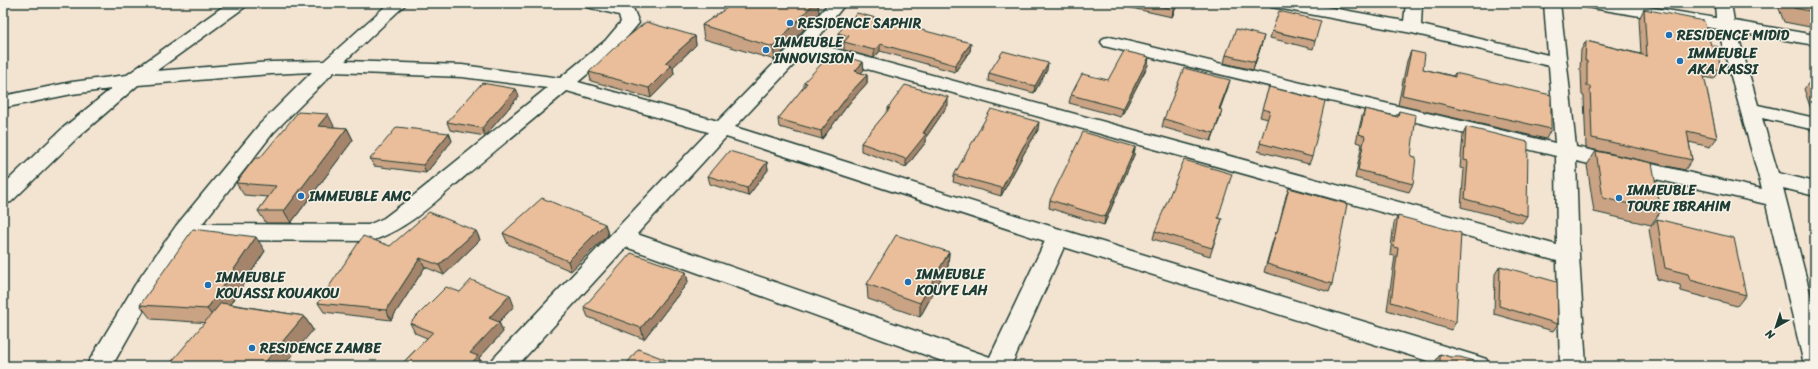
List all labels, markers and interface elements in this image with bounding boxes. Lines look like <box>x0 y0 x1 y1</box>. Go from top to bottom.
place label: RESIDENCE SAPHIR <box>797 11 922 36</box>
marker: RESIDENCE SAPHIR <box>785 18 795 28</box>
place label: RESIDENCE MIDID <box>1676 23 1790 48</box>
place label: IMMEUBLE INNOVISION <box>773 30 854 71</box>
marker: RESIDENCE MIDID <box>1664 30 1674 40</box>
place label: IMMEUBLE AKA KASSI <box>1687 41 1759 82</box>
marker: IMMEUBLE INNOVISION <box>761 45 771 55</box>
marker: IMMEUBLE AKA KASSI <box>1675 56 1685 66</box>
place label: IMMEUBLE TOURE IBRAHIM <box>1626 178 1731 219</box>
place label: IMMEUBLE AMC <box>308 184 412 209</box>
marker: IMMEUBLE AMC <box>296 191 306 201</box>
marker: IMMEUBLE TOURE IBRAHIM <box>1614 193 1624 203</box>
place label: IMMEUBLE KOUYE LAH <box>915 262 989 303</box>
place label: IMMEUBLE KOUASSI KOUAKOU <box>215 265 340 306</box>
marker: IMMEUBLE KOUYE LAH <box>903 277 913 287</box>
marker: IMMEUBLE KOUASSI KOUAKOU <box>203 280 213 290</box>
north arrow <box>1756 307 1796 347</box>
text: N <box>1761 324 1780 345</box>
place label: RESIDENCE ZAMBE <box>259 336 382 361</box>
marker: RESIDENCE ZAMBE <box>247 343 257 353</box>

